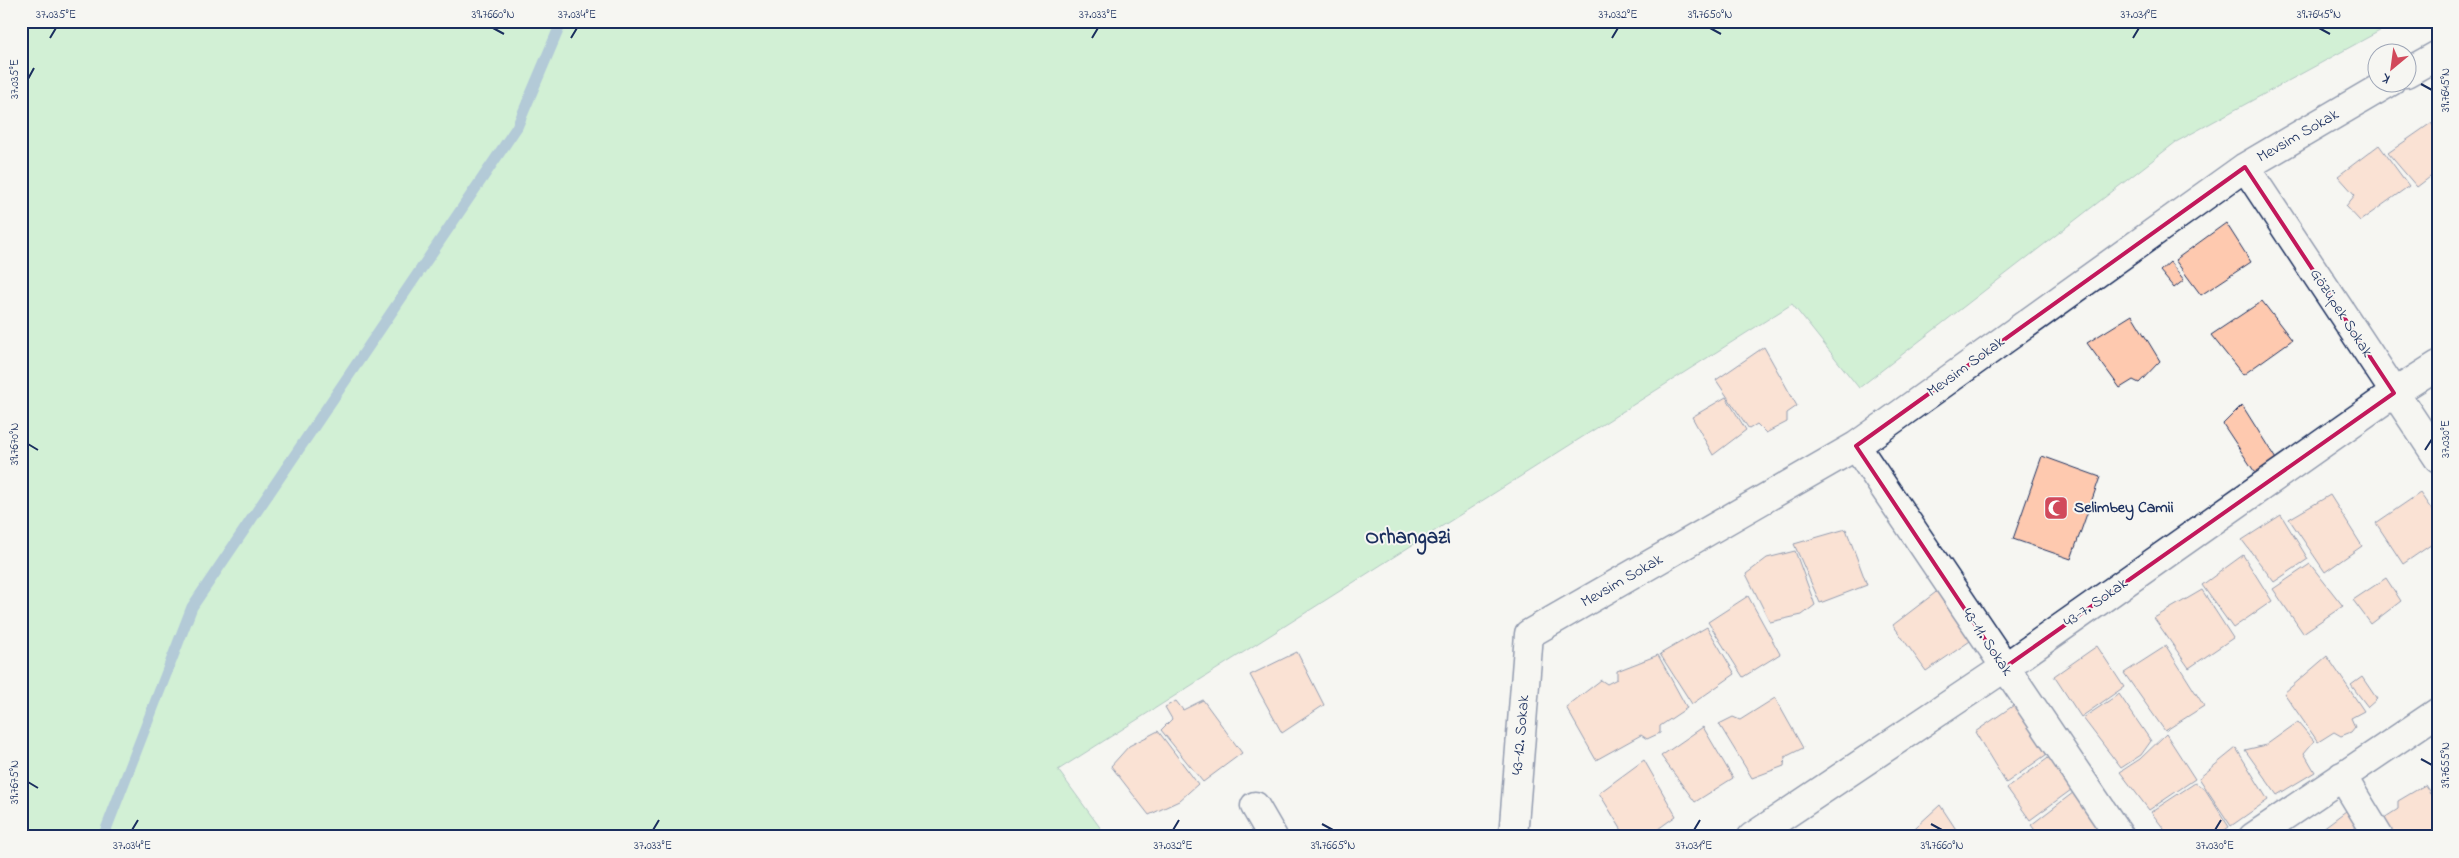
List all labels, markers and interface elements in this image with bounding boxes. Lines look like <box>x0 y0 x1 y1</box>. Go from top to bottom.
text: 37.035°E <box>36 6 76 24</box>
text: 39.7660°N <box>471 6 515 24</box>
text: 37.034°E <box>558 6 596 24</box>
text: 37.033°E <box>1079 6 1117 24</box>
text: 37.032°E <box>1599 6 1637 24</box>
text: 39.7650°N <box>1688 6 1732 24</box>
text: 37.031°E <box>2121 6 2157 24</box>
text: 39.7645°N <box>2297 6 2341 24</box>
north arrow <box>2366 42 2416 92</box>
text: 37.035°E <box>6 59 24 99</box>
text: K <box>2377 67 2394 89</box>
text: 39.7645°N <box>2437 68 2455 112</box>
street label: Mevsim Sokak <box>2252 102 2344 169</box>
street label: Gözüpek Sokak <box>2303 264 2379 363</box>
street label: Mevsim Sokak <box>1922 330 2011 404</box>
text: 37.030°E <box>2437 420 2455 458</box>
text: 39.7670°N <box>6 423 24 465</box>
mosque icon: Selimbey Camii <box>2043 495 2069 521</box>
place label: Selimbey Camii <box>2074 496 2174 521</box>
district label: Orhangazi <box>1365 523 1451 555</box>
street label: Mevsim Sokak <box>1576 547 1668 614</box>
street label: 43-7. Sokak <box>2059 571 2134 634</box>
street label: 43-11. Sokak <box>1955 603 2019 682</box>
street label: 43-12. Sokak <box>1506 693 1537 776</box>
text: 39.7655°N <box>2437 742 2455 788</box>
text: 39.7675°N <box>6 760 24 804</box>
text: 37.034°E <box>113 837 151 855</box>
text: 37.033°E <box>634 837 672 855</box>
text: 37.032°E <box>1154 837 1192 855</box>
text: 39.7665°N <box>1311 837 1355 855</box>
text: 37.031°E <box>1676 837 1712 855</box>
text: 39.7660°N <box>1920 837 1964 855</box>
text: 37.030°E <box>2196 837 2234 855</box>

